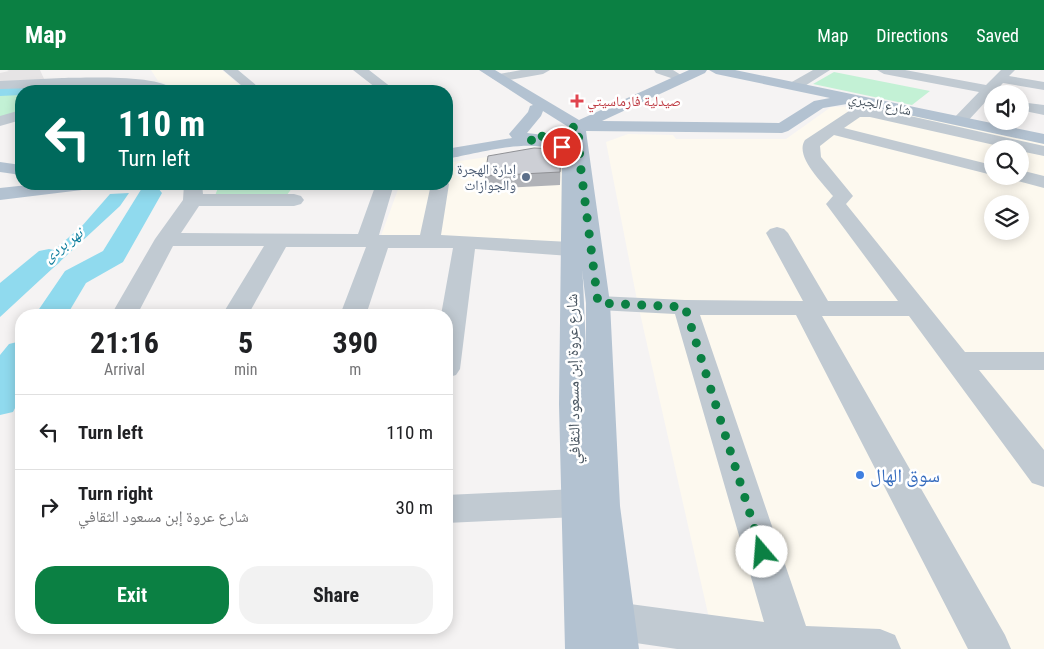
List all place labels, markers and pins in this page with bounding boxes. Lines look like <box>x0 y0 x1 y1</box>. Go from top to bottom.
place label: صيدلية فارماسيتي <box>587 93 681 113</box>
marker: صيدلية فارماسيتي <box>571 95 583 107</box>
pin <box>541 126 583 168</box>
place label: إدارة الهجرة والجوازات <box>457 161 516 194</box>
marker: إدارة الهجرة والجوازات <box>520 171 532 183</box>
place label: سوق الهال <box>870 464 940 487</box>
marker: سوق الهال <box>854 469 866 481</box>

